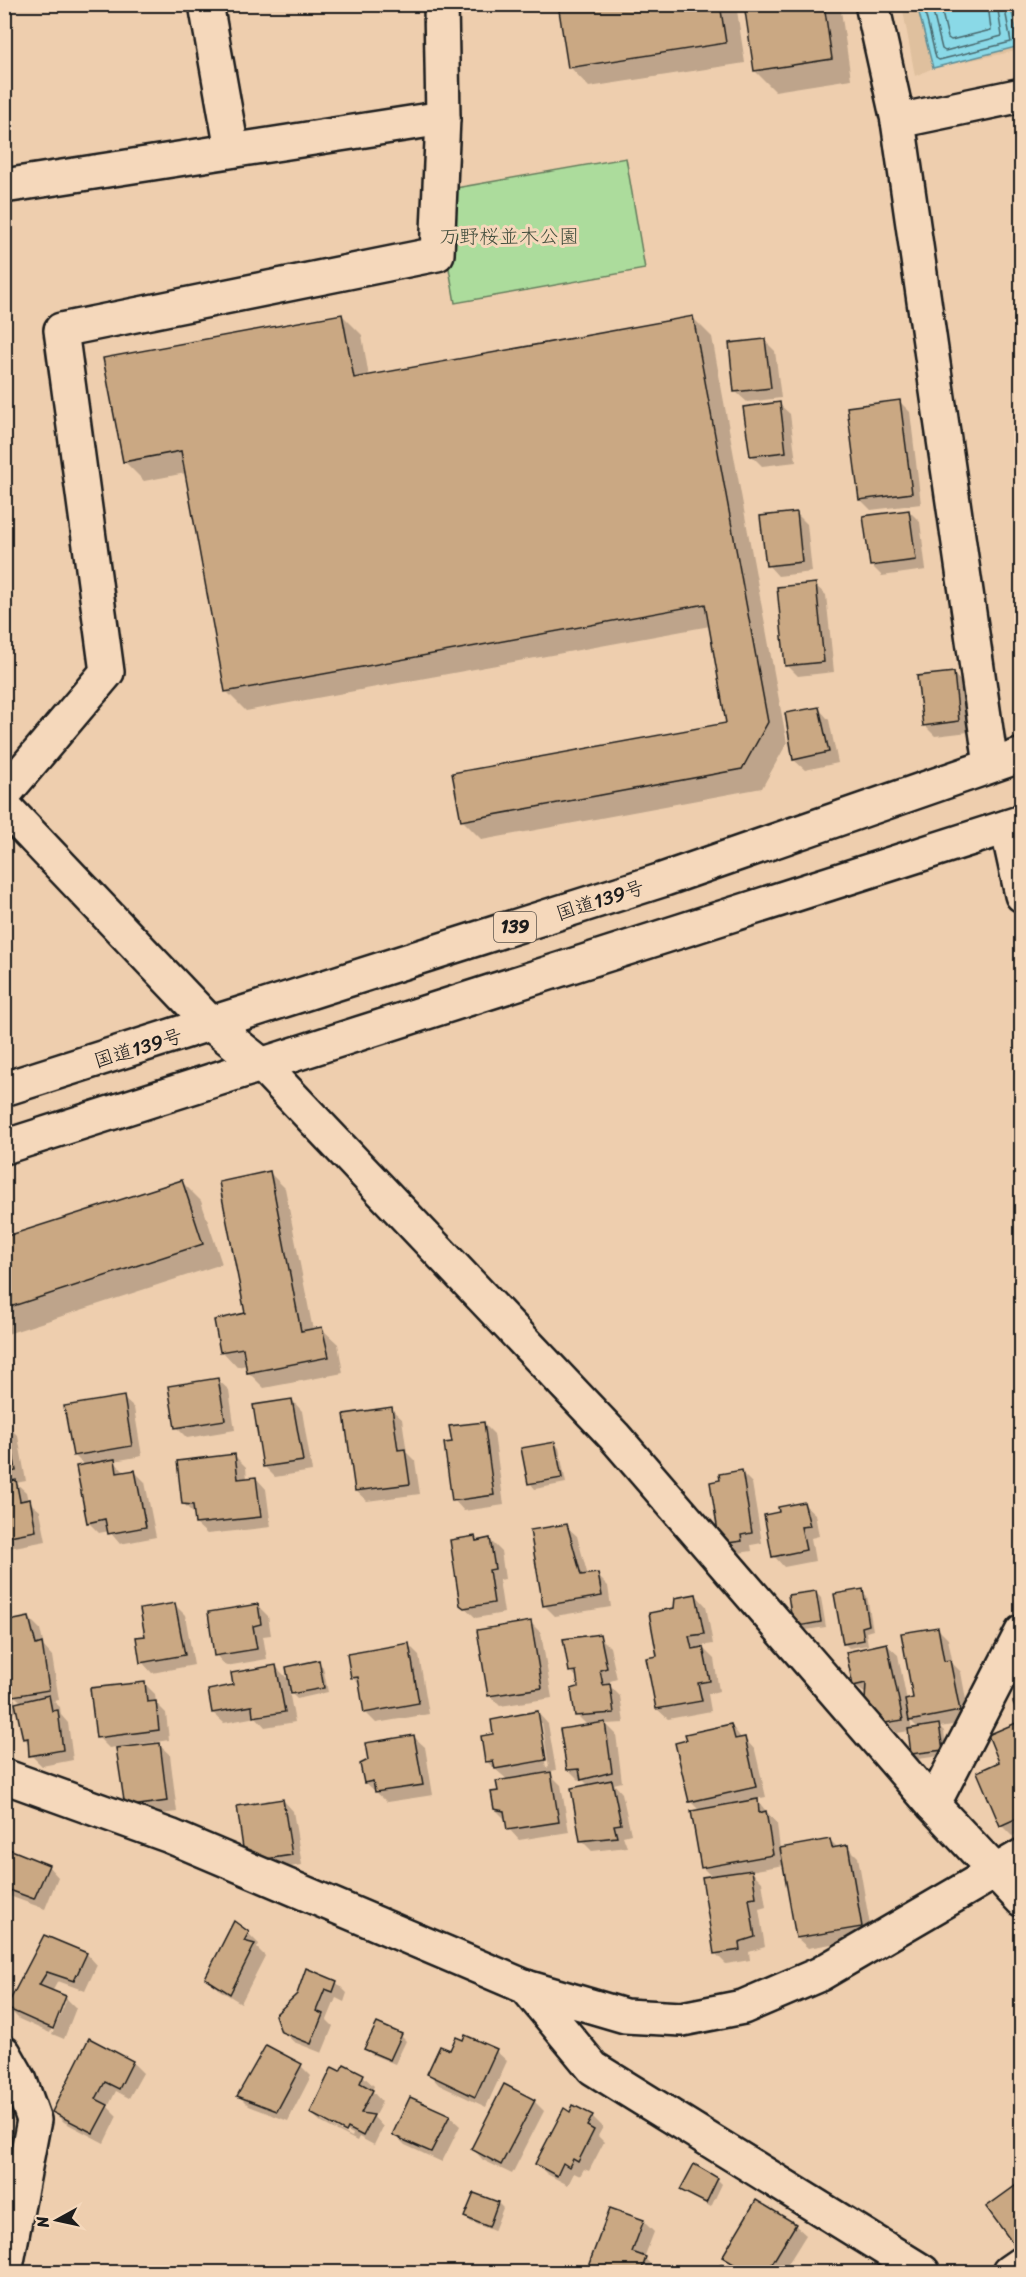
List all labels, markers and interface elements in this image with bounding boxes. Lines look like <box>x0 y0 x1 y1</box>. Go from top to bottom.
park label: 万野桜並木公園 <box>439 219 579 254</box>
street label: 国道139号 <box>551 870 649 931</box>
road number: 139 <box>494 912 536 942</box>
street label: 国道139号 <box>89 1018 187 1079</box>
north arrow <box>27 2190 87 2250</box>
text: N <box>27 2214 58 2231</box>

